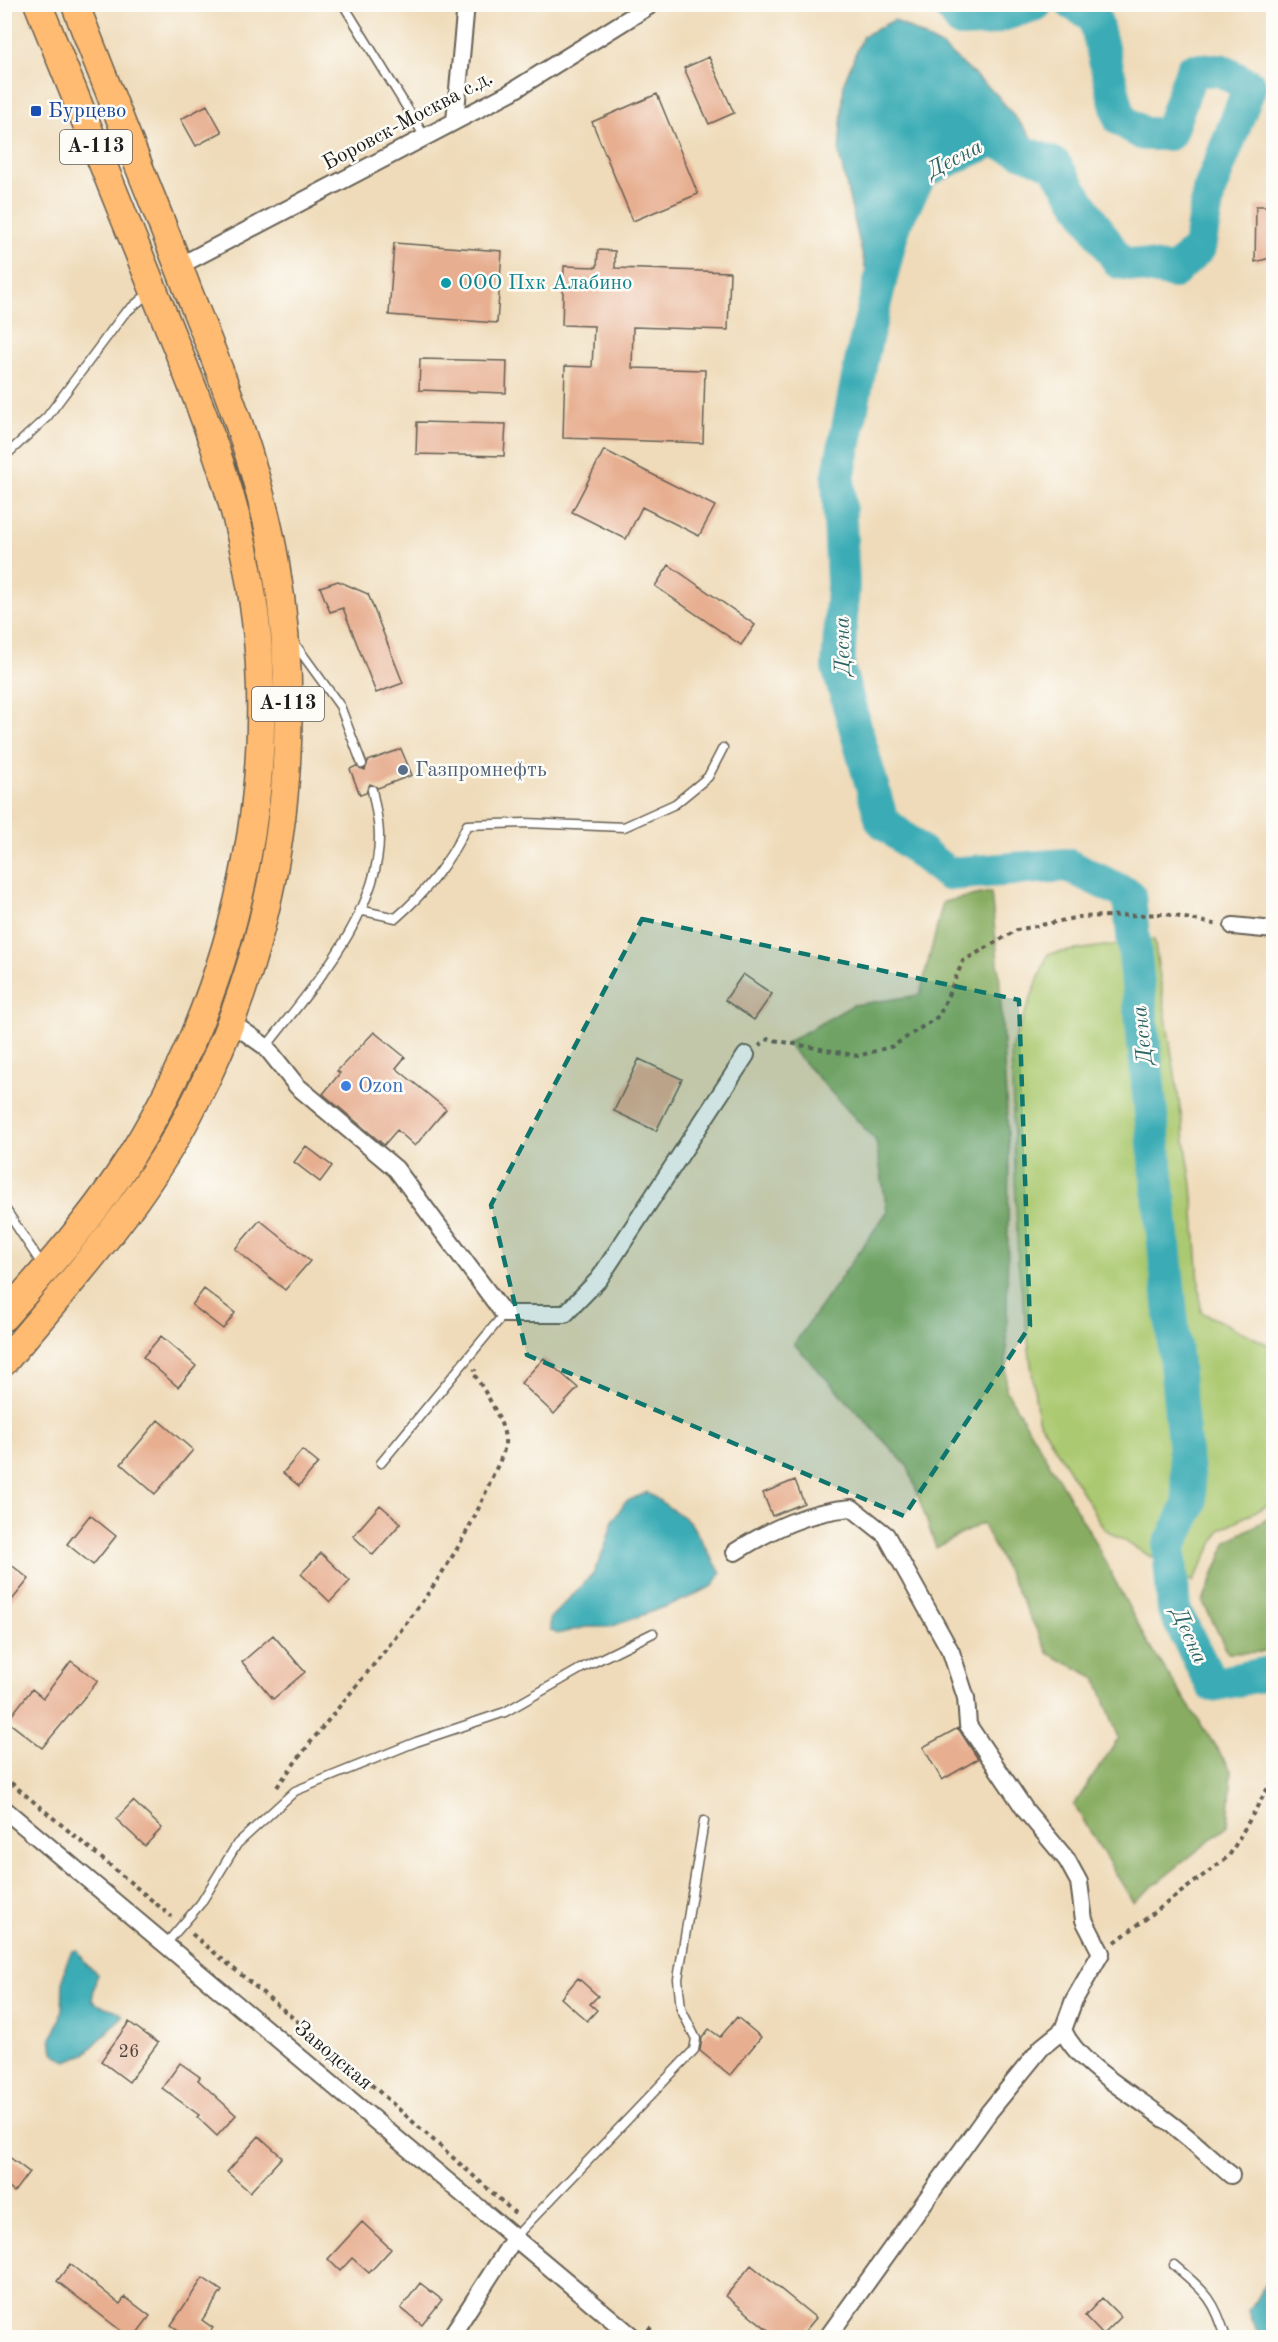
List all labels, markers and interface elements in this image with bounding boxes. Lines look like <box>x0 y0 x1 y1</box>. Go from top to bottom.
street label: Боровск-Москва с.д. <box>319 67 497 175</box>
place label: Бурцево <box>48 101 127 122</box>
marker: Бурцево <box>29 104 43 118</box>
road number: А-113 <box>60 130 132 164</box>
water label: Десна <box>921 136 986 184</box>
place label: ООО Пхк Алабино <box>458 273 633 294</box>
marker: ООО Пхк Алабино <box>439 276 453 290</box>
water label: Десна <box>831 616 855 679</box>
road number: А-113 <box>252 687 324 721</box>
place label: Газпромнефть <box>415 760 547 781</box>
marker: Газпромнефть <box>396 763 410 777</box>
water label: Десна <box>1129 1004 1157 1068</box>
place label: Ozon <box>358 1076 404 1097</box>
marker: Ozon <box>339 1079 353 1093</box>
water label: Десна <box>1166 1602 1211 1668</box>
street label: Заводская <box>290 2018 376 2095</box>
house number: 26 <box>119 2043 139 2061</box>

